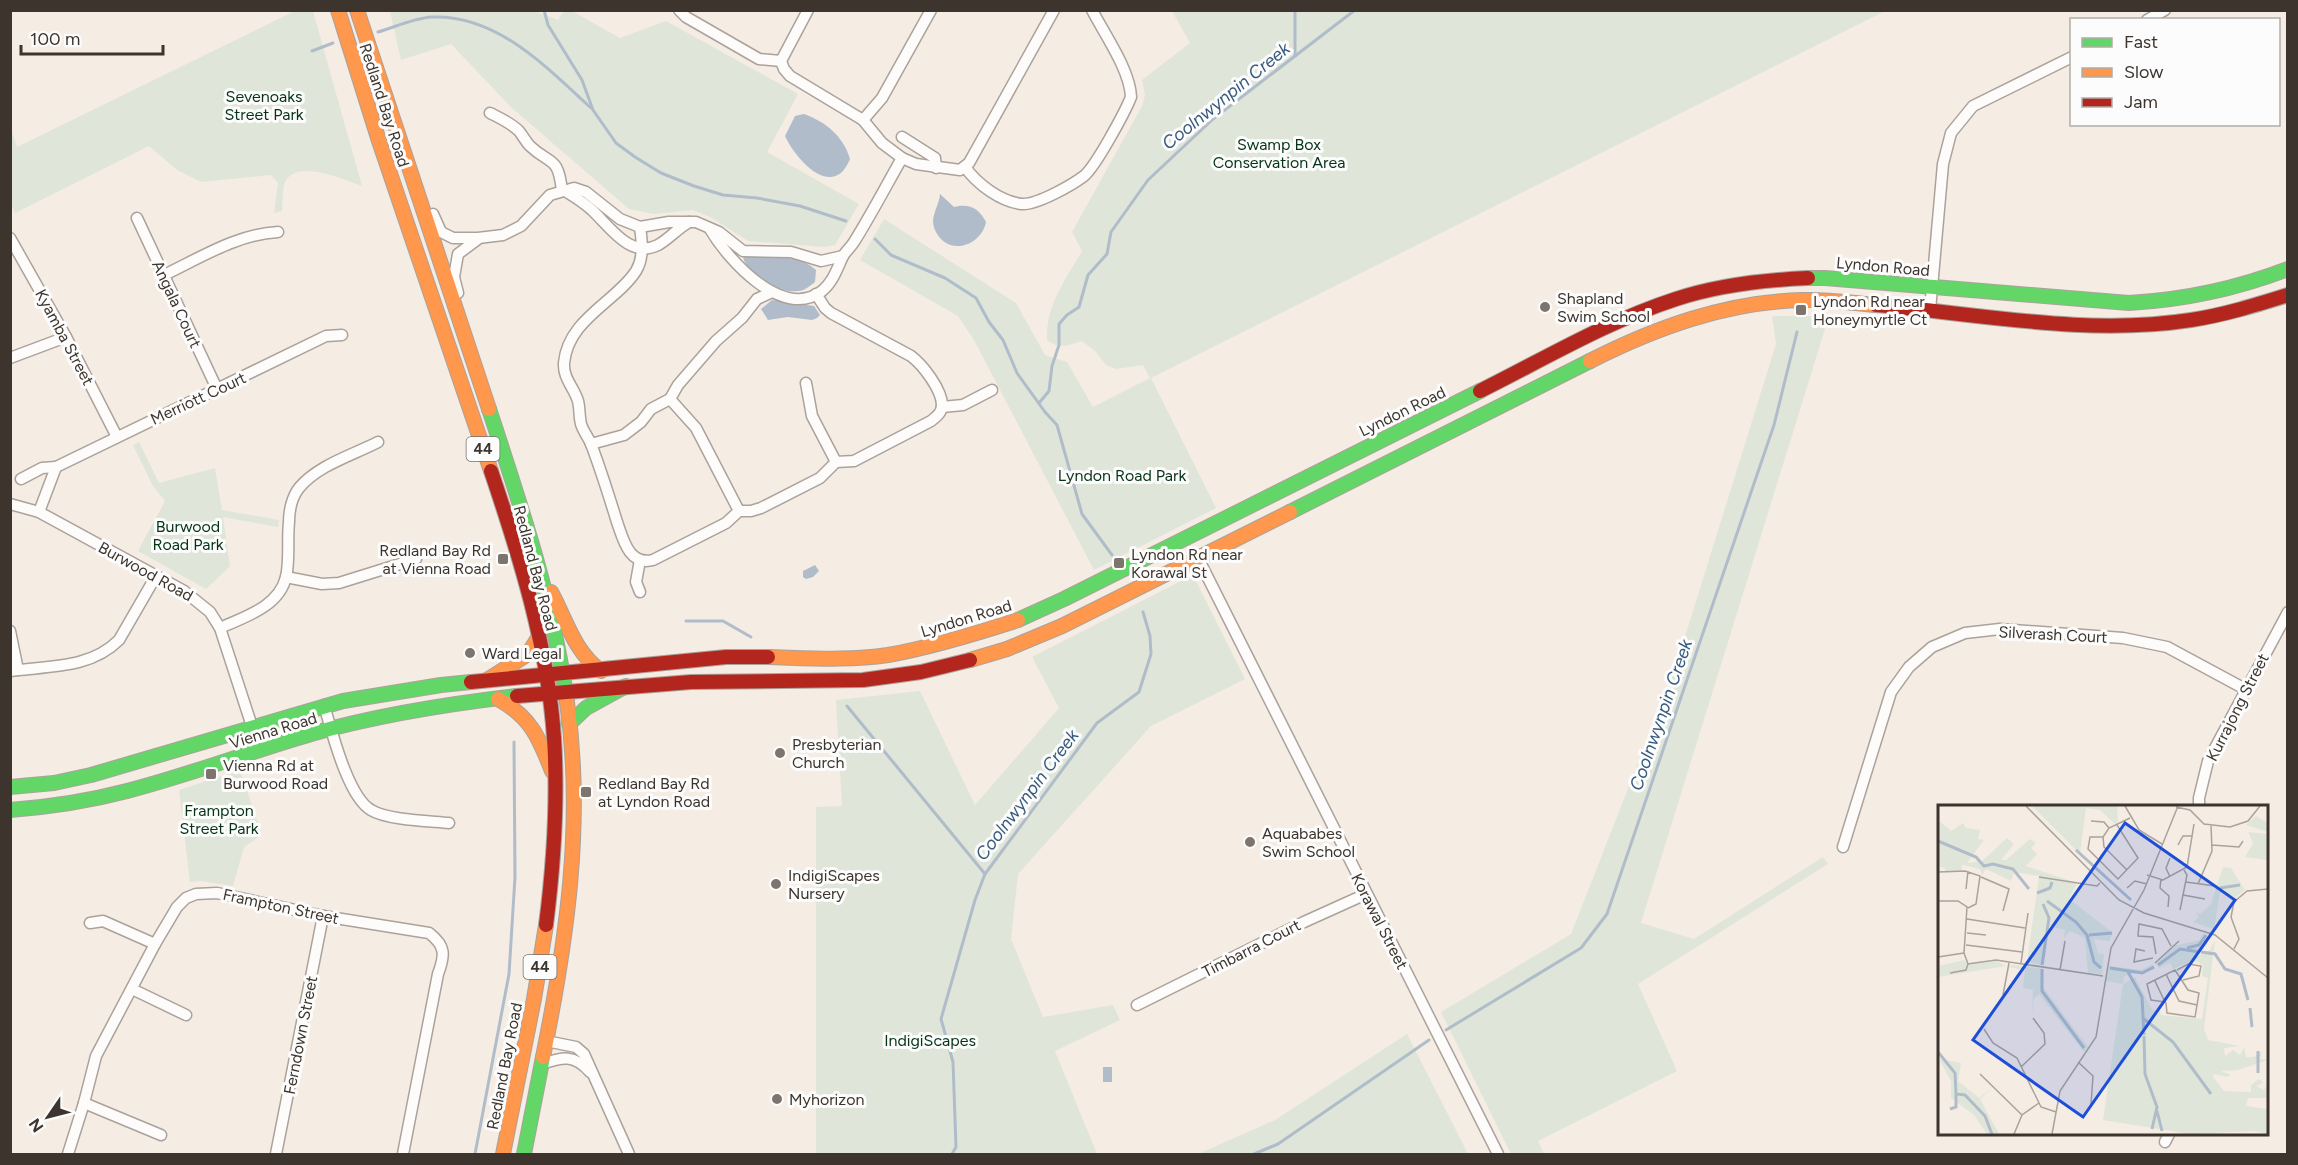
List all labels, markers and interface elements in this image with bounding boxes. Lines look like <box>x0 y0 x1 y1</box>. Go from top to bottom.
scale bar <box>21 18 164 56</box>
legend <box>2070 18 2280 126</box>
text: 100 m <box>30 28 80 50</box>
text: Fast <box>2124 31 2158 53</box>
water label: Coolnwynpin Creek <box>1158 37 1295 154</box>
street label: Redland Bay Road <box>356 41 414 169</box>
text: Slow <box>2124 61 2163 83</box>
park label: Sevenoaks Street Park <box>224 87 304 124</box>
text: Jam <box>2124 91 2158 113</box>
park label: Swamp Box Conservation Area <box>1213 135 1345 172</box>
street label: Lyndon Road <box>1835 253 1931 280</box>
street label: Angala Court <box>148 258 205 351</box>
street label: Kyamba Street <box>31 286 98 388</box>
place label: Shapland Swim School <box>1557 289 1650 326</box>
place label: Lyndon Rd near Honeymyrtle Ct <box>1813 292 1927 329</box>
marker: Shapland Swim School <box>1538 300 1552 314</box>
marker: Lyndon Rd near Honeymyrtle Ct <box>1794 303 1808 317</box>
street label: Merriott Court <box>147 368 249 429</box>
street label: Lyndon Road <box>1356 382 1449 441</box>
road number: 44 <box>466 437 500 461</box>
park label: Lyndon Road Park <box>1058 466 1186 485</box>
street label: Redland Bay Road <box>510 503 561 633</box>
park label: Burwood Road Park <box>152 517 224 554</box>
street label: Burwood Road <box>95 538 196 605</box>
place label: Redland Bay Rd at Vienna Road <box>379 541 491 578</box>
place label: Lyndon Rd near Korawal St <box>1131 545 1243 582</box>
marker: Redland Bay Rd at Vienna Road <box>496 552 510 566</box>
marker: Lyndon Rd near Korawal St <box>1112 556 1126 570</box>
street label: Lyndon Road <box>918 596 1014 641</box>
street label: Silverash Court <box>1998 622 2108 647</box>
water label: Coolnwynpin Creek <box>1625 635 1698 793</box>
place label: Ward Legal <box>482 644 562 663</box>
marker: Ward Legal <box>463 646 477 660</box>
street label: Kurrajong Street <box>2202 650 2273 764</box>
street label: Vienna Road <box>227 708 319 753</box>
water label: Coolnwynpin Creek <box>971 724 1084 865</box>
place label: Presbyterian Church <box>792 735 881 772</box>
marker: Presbyterian Church <box>773 746 787 760</box>
place label: Vienna Rd at Burwood Road <box>223 756 328 793</box>
marker: Vienna Rd at Burwood Road <box>204 767 218 781</box>
place label: Redland Bay Rd at Lyndon Road <box>598 774 710 811</box>
marker: Redland Bay Rd at Lyndon Road <box>579 785 593 799</box>
park label: Frampton Street Park <box>179 801 259 838</box>
inset map <box>1938 805 2268 1135</box>
place label: Aquababes Swim School <box>1262 824 1355 861</box>
marker: Aquababes Swim School <box>1243 835 1257 849</box>
place label: IndigiScapes Nursery <box>788 866 880 903</box>
street label: Korawal Street <box>1347 870 1412 972</box>
marker: IndigiScapes Nursery <box>769 877 783 891</box>
street label: Frampton Street <box>221 885 341 928</box>
street label: Timbarra Court <box>1199 916 1304 981</box>
road number: 44 <box>524 955 556 979</box>
street label: Ferndown Street <box>280 974 321 1096</box>
street label: Redland Bay Road <box>483 1001 526 1131</box>
park label: IndigiScapes <box>884 1031 976 1050</box>
north arrow <box>18 1087 78 1147</box>
place label: Myhorizon <box>789 1090 864 1109</box>
marker: Myhorizon <box>770 1092 784 1106</box>
text: N <box>25 1115 47 1136</box>

